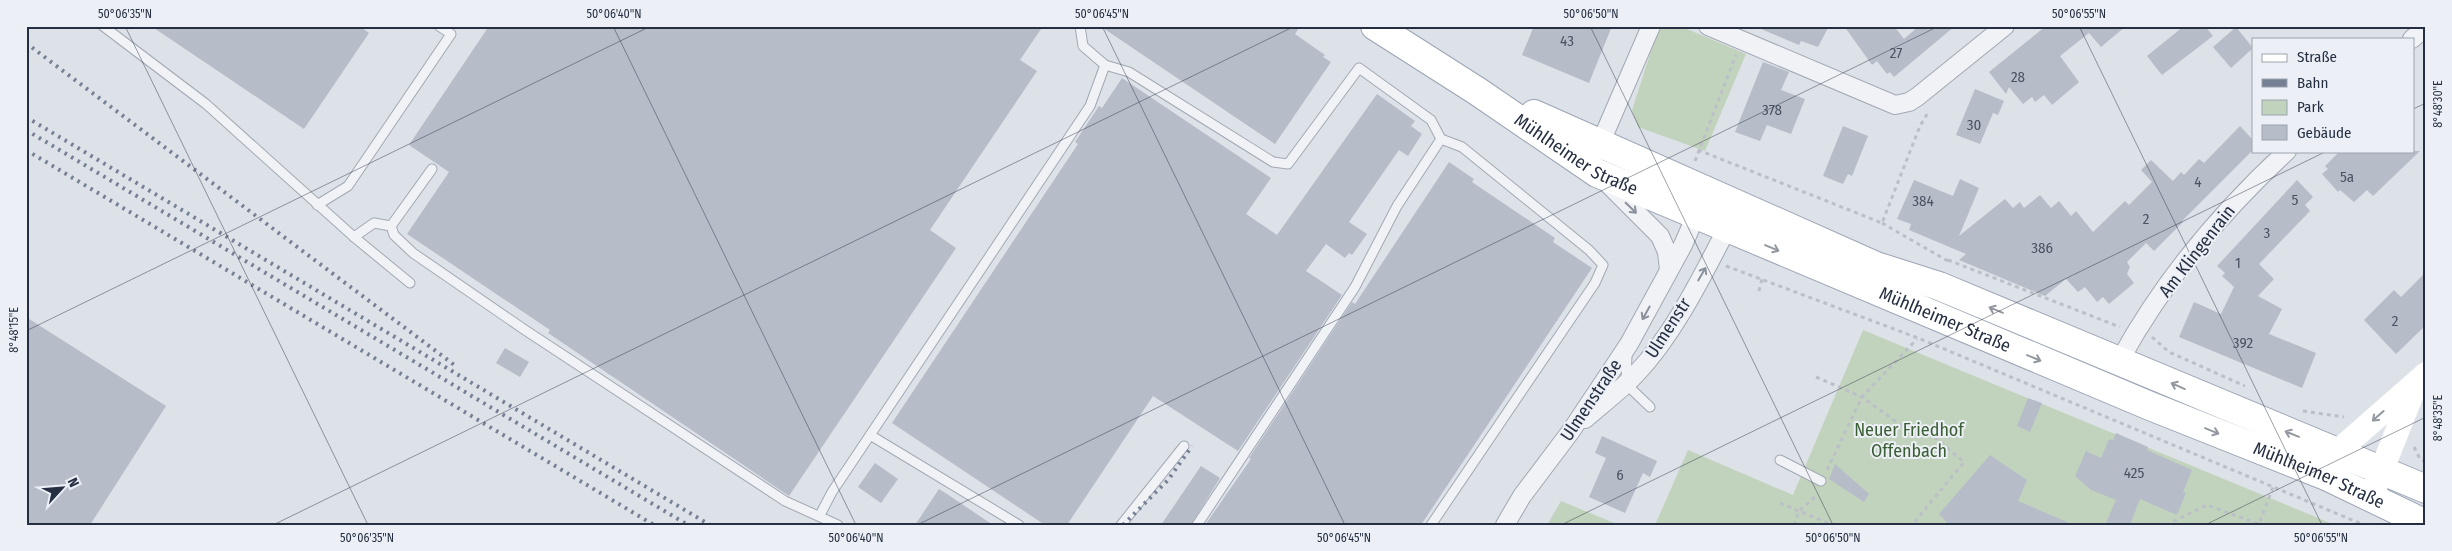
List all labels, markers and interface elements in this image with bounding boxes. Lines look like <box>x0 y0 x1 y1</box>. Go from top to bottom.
text: 50°06'35"N <box>98 7 152 21</box>
text: 50°06'40"N <box>586 7 642 21</box>
text: 50°06'45"N <box>1075 7 1129 21</box>
text: 50°06'50"N <box>1563 7 1619 21</box>
text: 50°06'55"N <box>2052 7 2106 21</box>
house number: 43 <box>1560 32 1574 50</box>
legend <box>2252 38 2414 152</box>
house number: 27 <box>1890 44 1902 62</box>
text: Straße <box>2297 48 2337 66</box>
house number: 28 <box>2011 68 2025 86</box>
text: Bahn <box>2297 74 2328 92</box>
text: 8°48'30"E <box>2431 80 2445 128</box>
text: Park <box>2297 98 2324 116</box>
house number: 378 <box>1762 101 1782 119</box>
street label: Mühlheimer Straße <box>1510 109 1641 200</box>
house number: 30 <box>1967 116 1981 134</box>
text: Gebäude <box>2297 124 2352 142</box>
house number: 5a <box>2340 168 2354 186</box>
house number: 4 <box>2194 173 2202 191</box>
house number: 5 <box>2292 191 2299 209</box>
house number: 384 <box>1912 192 1934 210</box>
street label: Am Klingenrain <box>2154 201 2240 301</box>
one-way arrow <box>1624 202 1637 214</box>
house number: 2 <box>2143 210 2150 228</box>
house number: 3 <box>2264 224 2271 242</box>
house number: 386 <box>2031 239 2053 257</box>
one-way arrow <box>1764 243 1779 253</box>
house number: 1 <box>2235 254 2241 272</box>
one-way arrow <box>1697 268 1707 282</box>
street label: Mühlheimer Straße <box>1876 282 2014 357</box>
street label: Ulmenstr <box>1640 293 1696 362</box>
one-way arrow <box>1989 304 2004 314</box>
one-way arrow <box>1640 305 1650 319</box>
text: 8°48'15"E <box>7 307 21 353</box>
house number: 2 <box>2392 312 2399 330</box>
house number: 392 <box>2233 334 2254 352</box>
one-way arrow <box>2026 354 2041 363</box>
street label: Ulmenstraße <box>1556 355 1627 445</box>
one-way arrow <box>2171 381 2186 391</box>
text: 8°48'35"E <box>2431 394 2445 441</box>
one-way arrow <box>2372 411 2385 422</box>
park label: Neuer Friedhof Offenbach <box>1854 419 1965 462</box>
one-way arrow <box>2204 427 2219 436</box>
one-way arrow <box>2285 429 2300 438</box>
street label: Mühlheimer Straße <box>2250 437 2388 513</box>
north arrow <box>38 464 88 514</box>
house number: 425 <box>2124 464 2144 482</box>
house number: 6 <box>1616 466 1624 484</box>
text: N <box>64 475 83 490</box>
text: 50°06'35"N <box>340 531 394 545</box>
text: 50°06'40"N <box>828 531 884 545</box>
text: 50°06'45"N <box>1317 531 1371 545</box>
text: 50°06'50"N <box>1805 531 1861 545</box>
text: 50°06'55"N <box>2294 531 2348 545</box>

